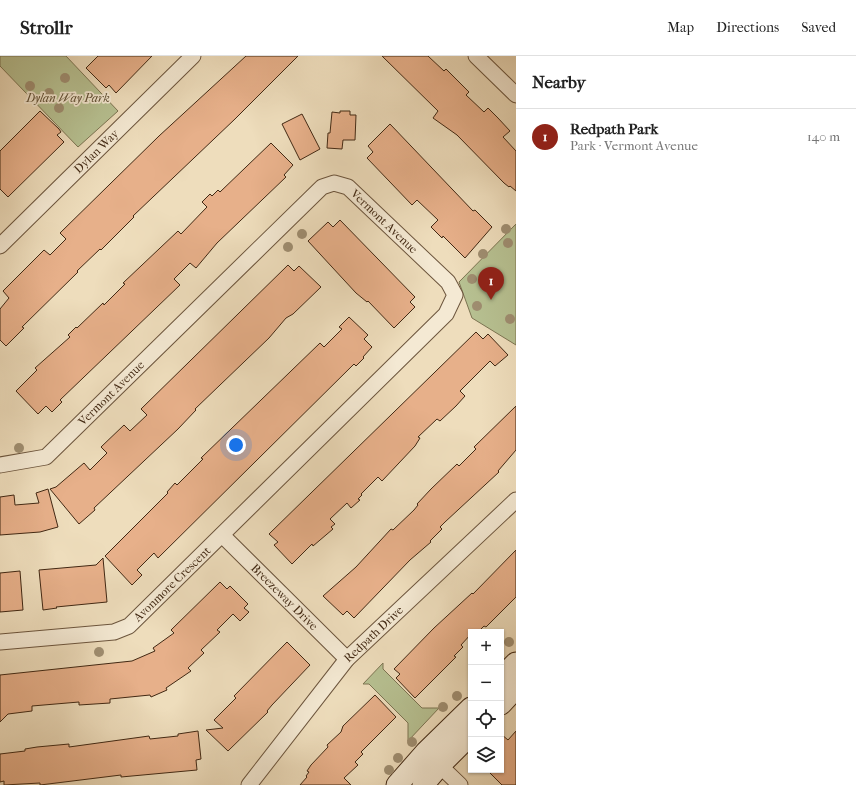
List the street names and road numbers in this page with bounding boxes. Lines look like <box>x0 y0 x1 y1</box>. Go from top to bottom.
street label: Dylan Way <box>71 126 122 176</box>
street label: Vermont Avenue <box>347 186 421 256</box>
street label: Vermont Avenue <box>75 358 147 429</box>
street label: Avonmore Crescent <box>130 543 214 625</box>
street label: Breezeway Drive <box>248 561 321 633</box>
street label: Redpath Drive <box>341 603 406 665</box>

